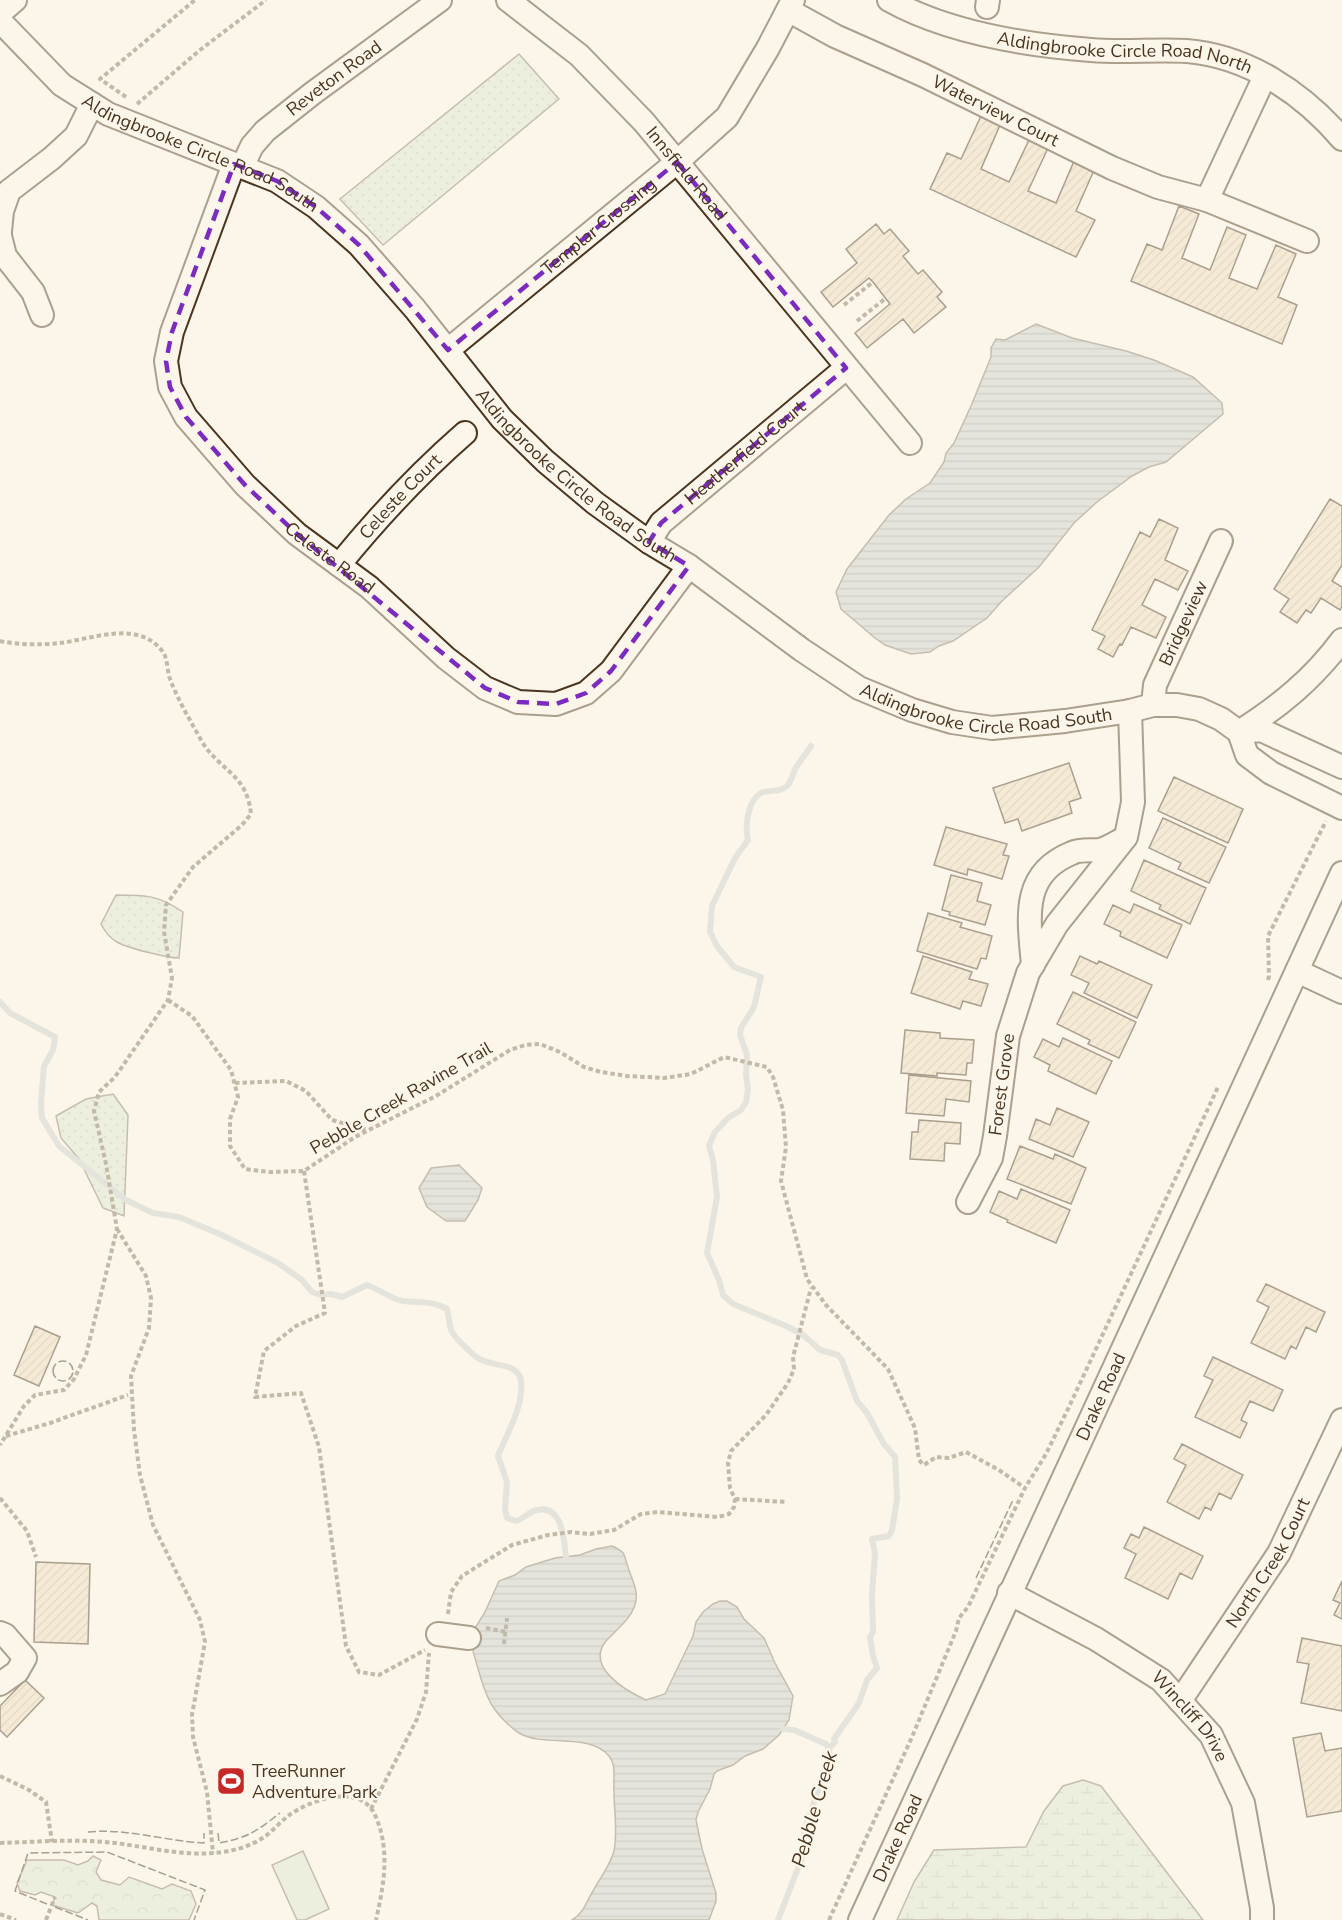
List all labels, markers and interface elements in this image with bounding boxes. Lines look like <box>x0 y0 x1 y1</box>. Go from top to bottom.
street label: Aldingbrooke Circle Road North <box>995 26 1256 79</box>
street label: Reveton Road <box>281 35 386 122</box>
street label: Waterview Court <box>928 69 1064 152</box>
street label: Aldingbrooke Circle Road South <box>77 89 324 218</box>
street label: Innsfield Road <box>641 121 733 226</box>
street label: Templar Crossing <box>536 172 661 281</box>
street label: Aldingbrooke Circle Road South <box>470 383 681 568</box>
street label: Heatherfield Court <box>679 395 811 510</box>
street label: Celeste Court <box>354 448 447 544</box>
street label: Celeste Road <box>279 516 380 599</box>
street label: Bridgeview <box>1153 577 1213 670</box>
street label: Aldingbrooke Circle Road South <box>856 678 1114 740</box>
street label: Forest Grove <box>983 1032 1020 1137</box>
street label: Pebble Creek Ravine Trail <box>306 1036 497 1160</box>
street label: Drake Road <box>1070 1349 1131 1445</box>
street label: North Creek Court <box>1220 1493 1316 1633</box>
street label: Wincliff Drive <box>1146 1665 1234 1765</box>
water label: Pebble Creek <box>785 1747 844 1870</box>
place label: TreeRunner Adventure Park <box>252 1759 378 1804</box>
sports icon: TreeRunner Adventure Park <box>215 1765 247 1797</box>
street label: Drake Road <box>867 1790 928 1886</box>

